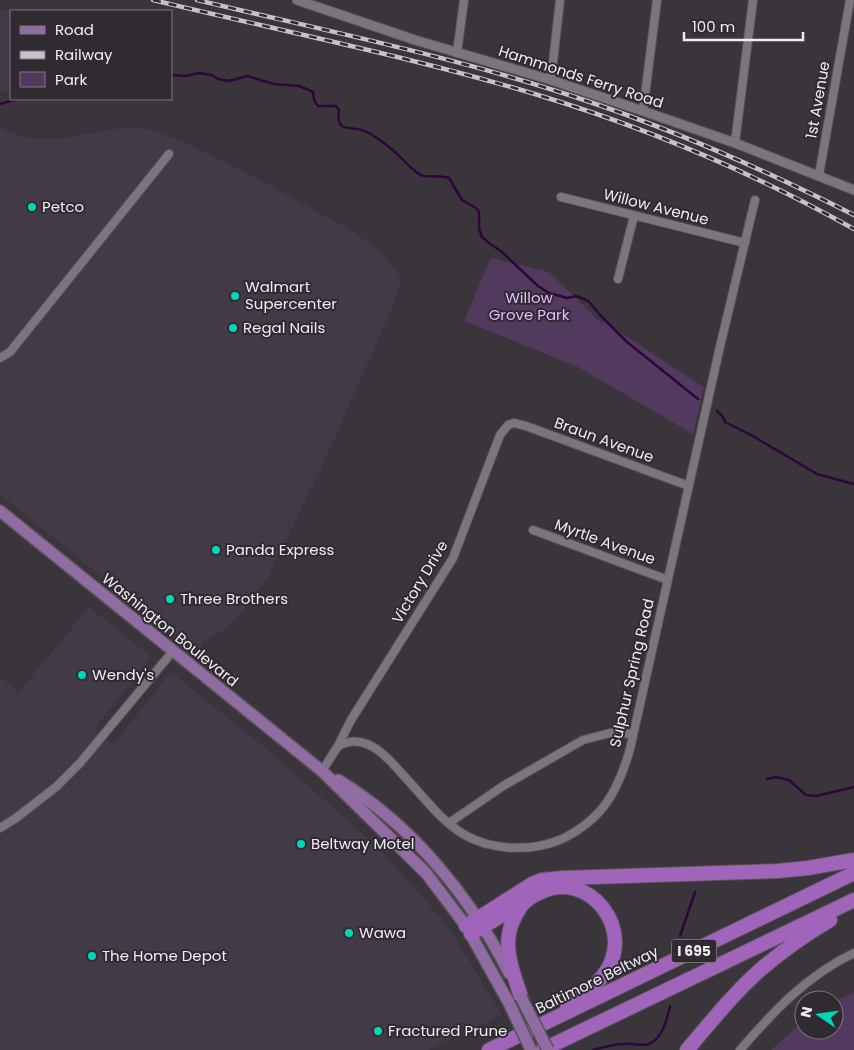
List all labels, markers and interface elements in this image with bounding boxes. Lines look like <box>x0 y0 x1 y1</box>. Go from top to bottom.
legend <box>10 10 172 100</box>
scale bar <box>684 10 803 42</box>
text: 100 m <box>692 16 735 37</box>
text: Road <box>55 19 94 40</box>
street label: Hammonds Ferry Road <box>496 40 666 113</box>
text: Railway <box>55 44 113 65</box>
street label: 1st Avenue <box>800 59 835 140</box>
text: Park <box>55 69 87 90</box>
street label: Willow Avenue <box>601 183 711 230</box>
place label: Petco <box>42 196 84 217</box>
marker: Petco <box>26 201 38 213</box>
place label: Walmart Supercenter <box>245 276 337 314</box>
park label: Willow Grove Park <box>489 287 570 325</box>
marker: Walmart Supercenter <box>229 290 241 302</box>
place label: Regal Nails <box>243 317 325 338</box>
marker: Regal Nails <box>227 322 239 334</box>
street label: Braun Avenue <box>551 412 657 467</box>
street label: Myrtle Avenue <box>552 514 658 569</box>
street label: Victory Drive <box>386 536 453 627</box>
place label: Panda Express <box>226 539 334 560</box>
marker: Panda Express <box>210 544 222 556</box>
street label: Washington Boulevard <box>98 568 243 691</box>
place label: Three Brothers <box>180 588 288 609</box>
marker: Three Brothers <box>164 593 176 605</box>
street label: Sulphur Spring Road <box>604 596 659 749</box>
place label: Wendy's <box>92 664 155 685</box>
marker: Wendy's <box>76 669 88 681</box>
place label: Beltway Motel <box>311 833 415 854</box>
marker: Beltway Motel <box>295 838 307 850</box>
place label: Wawa <box>359 922 406 943</box>
marker: Wawa <box>343 927 355 939</box>
road number: I 695 <box>672 939 716 962</box>
street label: Baltimore Beltway <box>532 940 662 1019</box>
place label: The Home Depot <box>102 945 227 966</box>
marker: The Home Depot <box>86 950 98 962</box>
north arrow <box>794 990 844 1040</box>
text: N <box>795 1005 817 1019</box>
place label: Fractured Prune <box>388 1020 507 1041</box>
marker: Fractured Prune <box>372 1025 384 1037</box>

